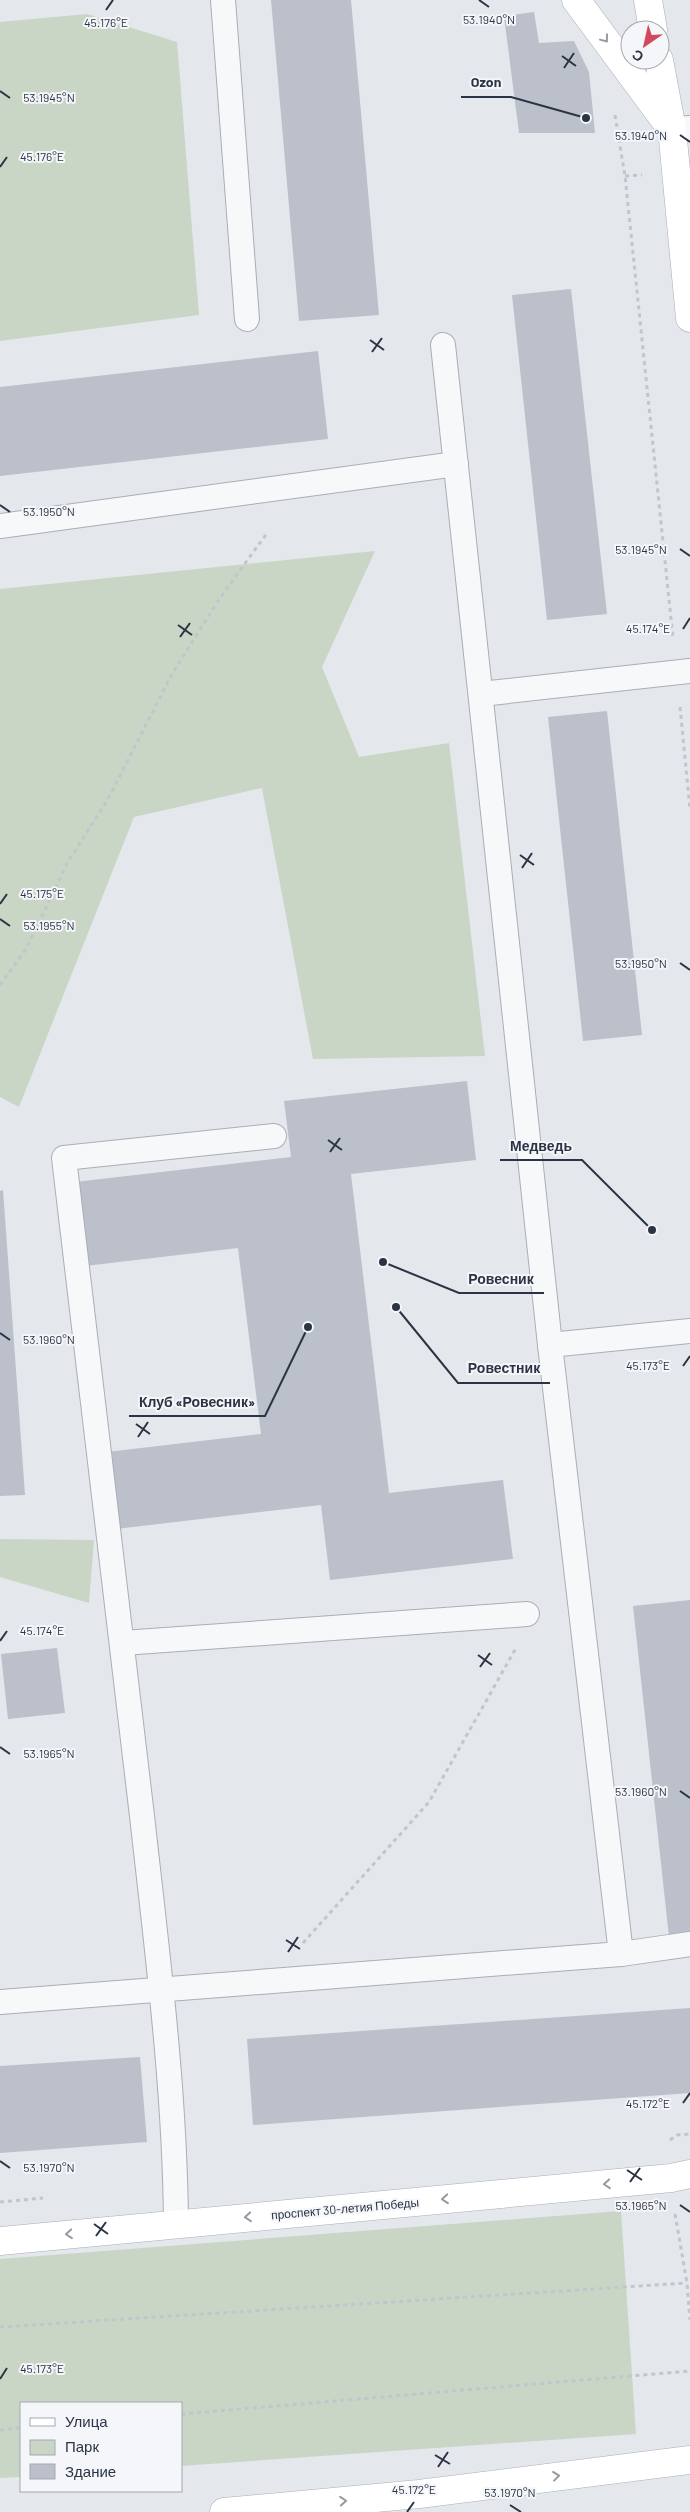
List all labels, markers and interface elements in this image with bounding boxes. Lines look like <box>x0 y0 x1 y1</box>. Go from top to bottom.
text: 53.1940°N <box>463 12 515 26</box>
text: 45.176°E <box>84 15 128 29</box>
north arrow <box>620 20 670 70</box>
one-way arrow <box>599 33 608 43</box>
text: С <box>629 46 646 66</box>
callout: Ozon <box>461 68 511 97</box>
text: Ozon <box>471 73 501 90</box>
text: 53.1945°N <box>23 90 75 104</box>
text: 53.1940°N <box>615 128 667 142</box>
text: 45.176°E <box>20 149 64 163</box>
text: 53.1950°N <box>23 504 75 518</box>
text: 53.1945°N <box>615 542 667 556</box>
text: 45.174°E <box>626 621 670 635</box>
text: 45.175°E <box>20 886 64 900</box>
text: 53.1955°N <box>23 918 75 932</box>
text: 53.1950°N <box>615 956 667 970</box>
callout: Медведь <box>500 1131 582 1160</box>
text: Медведь <box>510 1137 572 1154</box>
callout: Ровесник <box>459 1264 544 1293</box>
text: Ровесник <box>468 1270 535 1287</box>
text: 53.1960°N <box>23 1332 75 1346</box>
callout: Ровестник <box>458 1354 550 1383</box>
text: 45.173°E <box>626 1358 670 1372</box>
text: Ровестник <box>468 1359 541 1376</box>
callout: Клуб «Ровесник» <box>129 1387 265 1416</box>
text: Клуб «Ровесник» <box>139 1393 255 1410</box>
text: 45.174°E <box>20 1623 64 1637</box>
text: 53.1965°N <box>23 1746 75 1760</box>
text: 53.1960°N <box>615 1784 667 1798</box>
text: 45.172°E <box>626 2096 670 2110</box>
text: 53.1970°N <box>23 2160 75 2174</box>
one-way arrow <box>603 2178 611 2189</box>
one-way arrow <box>441 2193 449 2204</box>
street label: проспект 30-летия Победы <box>270 2195 420 2222</box>
text: 53.1965°N <box>615 2198 667 2212</box>
one-way arrow <box>244 2211 252 2222</box>
one-way arrow <box>65 2228 73 2239</box>
text: 45.173°E <box>20 2361 64 2375</box>
legend <box>20 2402 182 2492</box>
text: Улица <box>65 2412 108 2430</box>
text: Парк <box>65 2437 99 2455</box>
text: Здание <box>65 2462 116 2480</box>
one-way arrow <box>552 2472 561 2482</box>
text: 45.172°E <box>392 2482 436 2496</box>
text: 53.1970°N <box>484 2485 536 2499</box>
one-way arrow <box>339 2496 347 2507</box>

